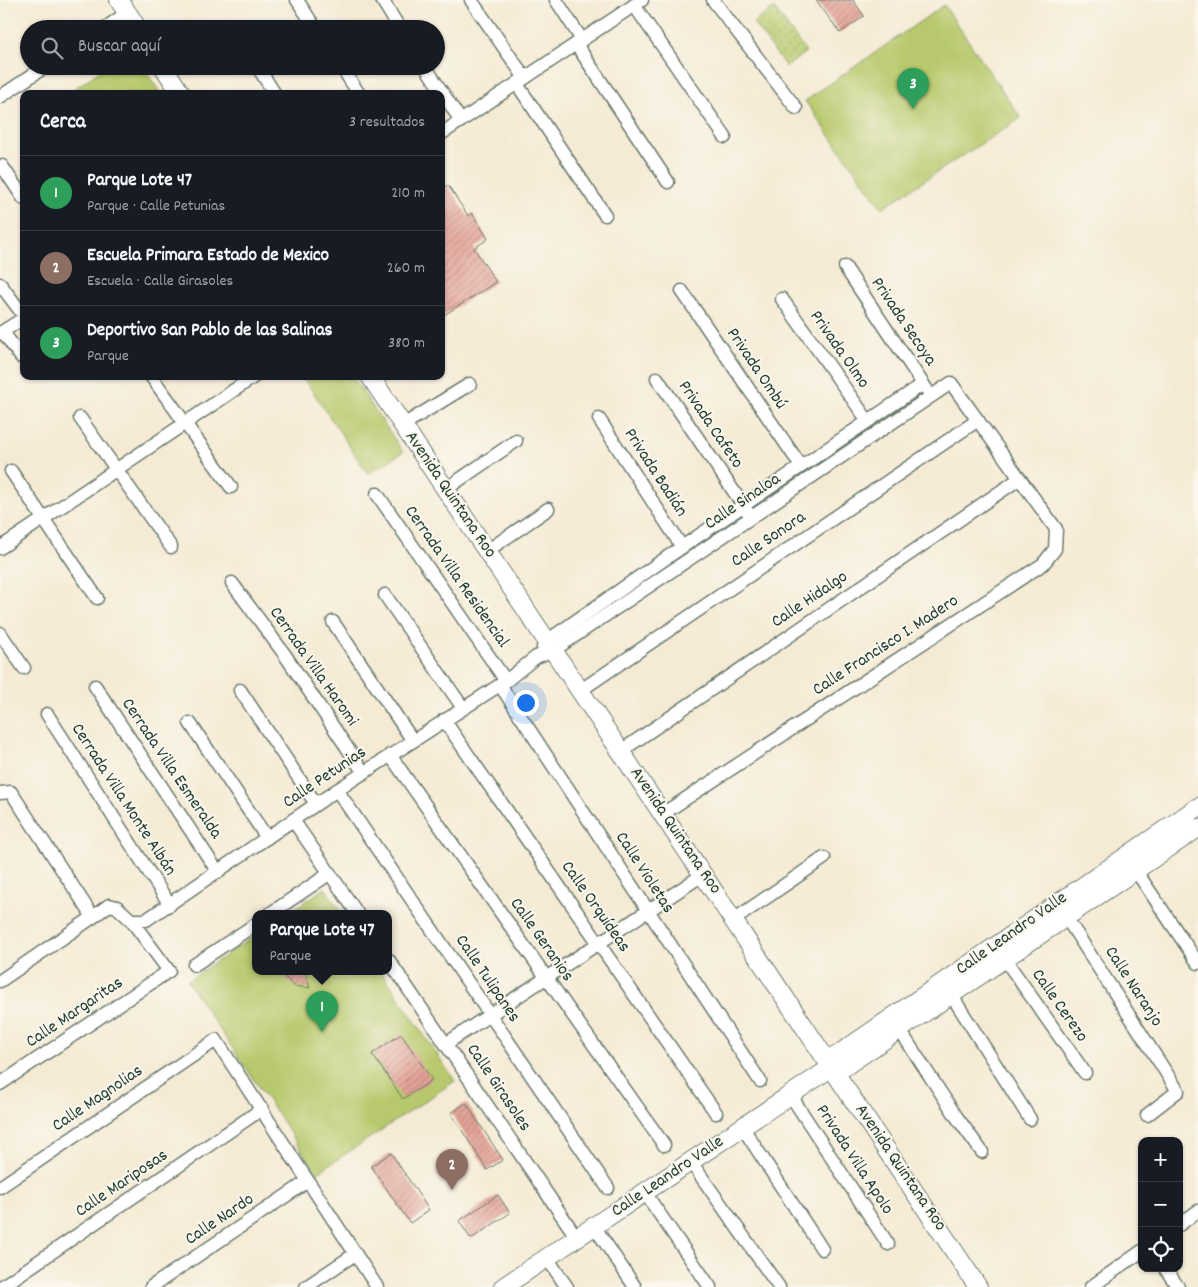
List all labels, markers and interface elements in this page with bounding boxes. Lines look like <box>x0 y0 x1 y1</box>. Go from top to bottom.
search box <box>20 20 445 75</box>
icon: search <box>38 34 66 62</box>
text: Buscar aquí <box>78 34 160 61</box>
pin: 3 <box>897 68 929 109</box>
text: Cerca <box>40 108 86 138</box>
text: 3 resultados <box>349 111 425 134</box>
text: Parque Lote 47 <box>87 168 192 195</box>
text: 1 <box>54 182 58 205</box>
text: 210 m <box>391 182 425 205</box>
text: Parque · Calle Petunias <box>87 195 225 218</box>
text: Escuela Primara Estado de Mexico <box>87 243 329 270</box>
text: 2 <box>53 257 60 280</box>
text: 260 m <box>387 257 425 280</box>
text: Escuela · Calle Girasoles <box>87 270 233 293</box>
street label: Privada Secoya <box>864 273 942 372</box>
street label: Privada Olmo <box>803 306 875 394</box>
text: Deportivo San Pablo de las Salinas <box>87 318 333 345</box>
street label: Privada Ombú <box>720 323 792 415</box>
text: 3 <box>52 332 60 355</box>
text: 380 m <box>388 332 425 355</box>
text: Parque <box>87 345 129 368</box>
street label: Privada Cafeto <box>671 376 749 474</box>
street label: Privada Badián <box>617 424 693 522</box>
street label: Avenida Quintana Roo <box>398 426 502 564</box>
street label: Calle Sinaloa <box>700 467 786 537</box>
street label: Cerrada Villa Residencial <box>398 501 515 654</box>
street label: Calle Sonora <box>727 505 812 574</box>
street label: Calle Hidalgo <box>767 565 853 635</box>
street label: Calle Francisco I. Madero <box>808 589 964 703</box>
street label: Cerrada Villa Haromi <box>262 602 364 732</box>
your location <box>513 690 539 716</box>
street label: Cerrada Villa Esmeralda <box>114 694 228 845</box>
street label: Cerrada Villa Monte Albán <box>64 719 182 881</box>
street label: Calle Petunias <box>278 741 372 815</box>
street label: Avenida Quintana Roo <box>623 762 727 900</box>
street label: Calle Violetas <box>608 827 680 919</box>
street label: Calle Orquídeas <box>554 856 636 958</box>
street label: Calle Leandro Valle <box>951 886 1073 982</box>
street label: Calle Geranios <box>503 893 579 987</box>
popup <box>252 910 392 975</box>
text: Parque Lote 47 <box>269 918 375 945</box>
street label: Calle Tulipanes <box>448 930 526 1028</box>
street label: Calle Naranjo <box>1098 942 1168 1032</box>
text: Parque <box>269 945 311 968</box>
street label: Calle Cerezo <box>1025 964 1093 1048</box>
street label: Calle Margaritas <box>21 971 129 1055</box>
pin: 1 <box>306 991 338 1032</box>
street label: Calle Girasoles <box>459 1039 537 1137</box>
street label: Calle Magnolias <box>48 1059 148 1139</box>
street label: Avenida Quintana Roo <box>848 1099 952 1237</box>
street label: Privada Villa Apolo <box>809 1100 899 1220</box>
street label: Calle Leandro Valle <box>607 1130 729 1224</box>
map controls <box>1138 1137 1183 1272</box>
button: + <box>1138 1137 1183 1182</box>
street label: Calle Mariposas <box>71 1144 173 1224</box>
pin: 2 <box>436 1149 468 1190</box>
button: − <box>1138 1182 1183 1227</box>
street label: Calle Nardo <box>181 1188 259 1252</box>
button: locate <box>1138 1227 1183 1272</box>

